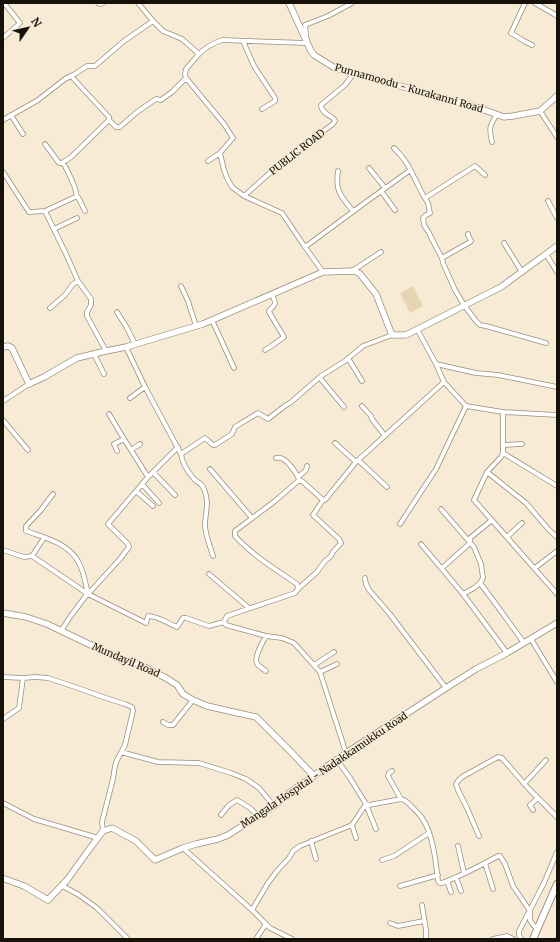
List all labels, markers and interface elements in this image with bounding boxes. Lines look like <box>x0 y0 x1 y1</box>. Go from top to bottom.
north arrow <box>8 8 48 48</box>
text: N <box>28 15 45 30</box>
street label: Punnamoodu - Kurakanni Road <box>333 61 485 115</box>
street label: PUBLIC ROAD <box>267 126 328 178</box>
street label: Mundayil Road <box>90 640 162 680</box>
street label: Mangala Hospital - Nadakkamukku Road <box>238 709 410 831</box>

